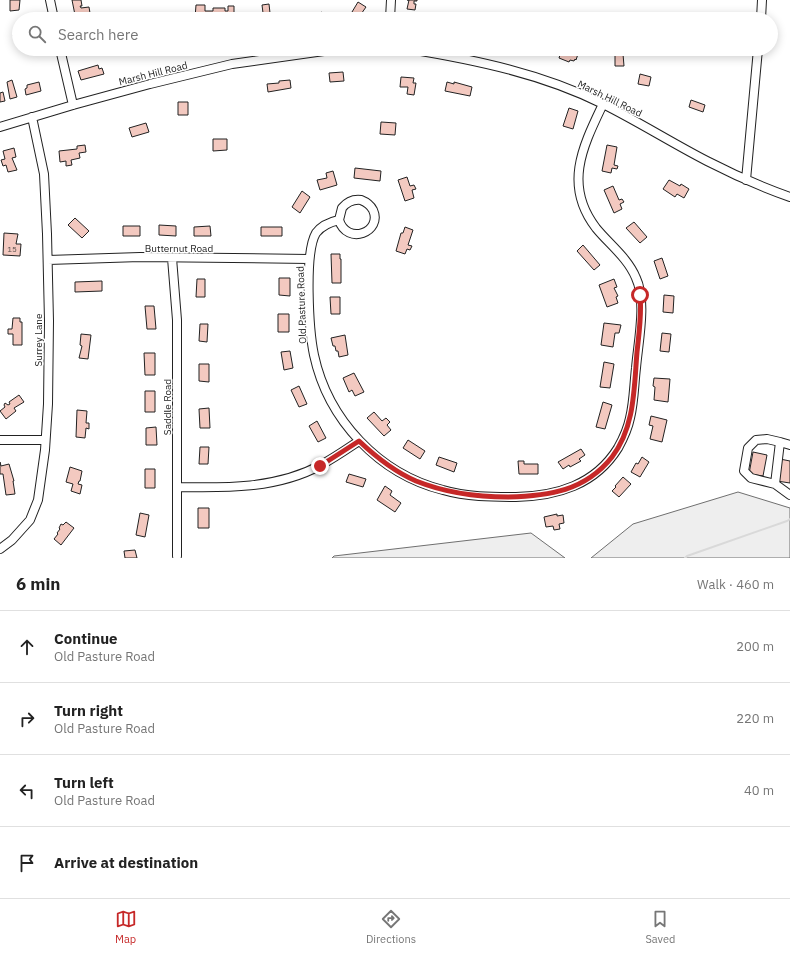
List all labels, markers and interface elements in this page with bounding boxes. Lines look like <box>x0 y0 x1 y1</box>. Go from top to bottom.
search box <box>12 12 778 56</box>
icon: search <box>26 23 48 45</box>
text: Search here <box>58 25 138 44</box>
street label: Marsh Hill Road <box>117 59 189 88</box>
street label: Marsh Hill Road <box>575 77 644 120</box>
street label: Butternut Road <box>145 242 213 255</box>
house number: 15 <box>7 244 17 254</box>
street label: Old Pasture Road <box>294 266 309 344</box>
route start <box>631 286 649 304</box>
street label: Surrey Lane <box>32 313 45 367</box>
street label: Saddle Road <box>161 379 174 435</box>
route end <box>311 457 329 475</box>
text: 6 min <box>16 573 60 595</box>
text: Walk · 460 m <box>697 576 774 593</box>
text: Continue <box>54 629 118 648</box>
icon: ahead <box>16 636 38 658</box>
text: 200 m <box>736 638 774 655</box>
text: Old Pasture Road <box>54 648 155 665</box>
text: Turn right <box>54 701 123 720</box>
icon: right <box>16 708 38 730</box>
text: 220 m <box>736 710 774 727</box>
text: Old Pasture Road <box>54 720 155 737</box>
text: Turn left <box>54 773 114 792</box>
icon: left <box>16 780 38 802</box>
text: 40 m <box>744 782 774 799</box>
text: Old Pasture Road <box>54 792 155 809</box>
icon: arrive <box>16 852 38 874</box>
text: Arrive at destination <box>54 853 198 872</box>
tab: Map <box>115 908 137 946</box>
tab: Directions <box>366 908 416 946</box>
tab: Saved <box>645 908 675 946</box>

